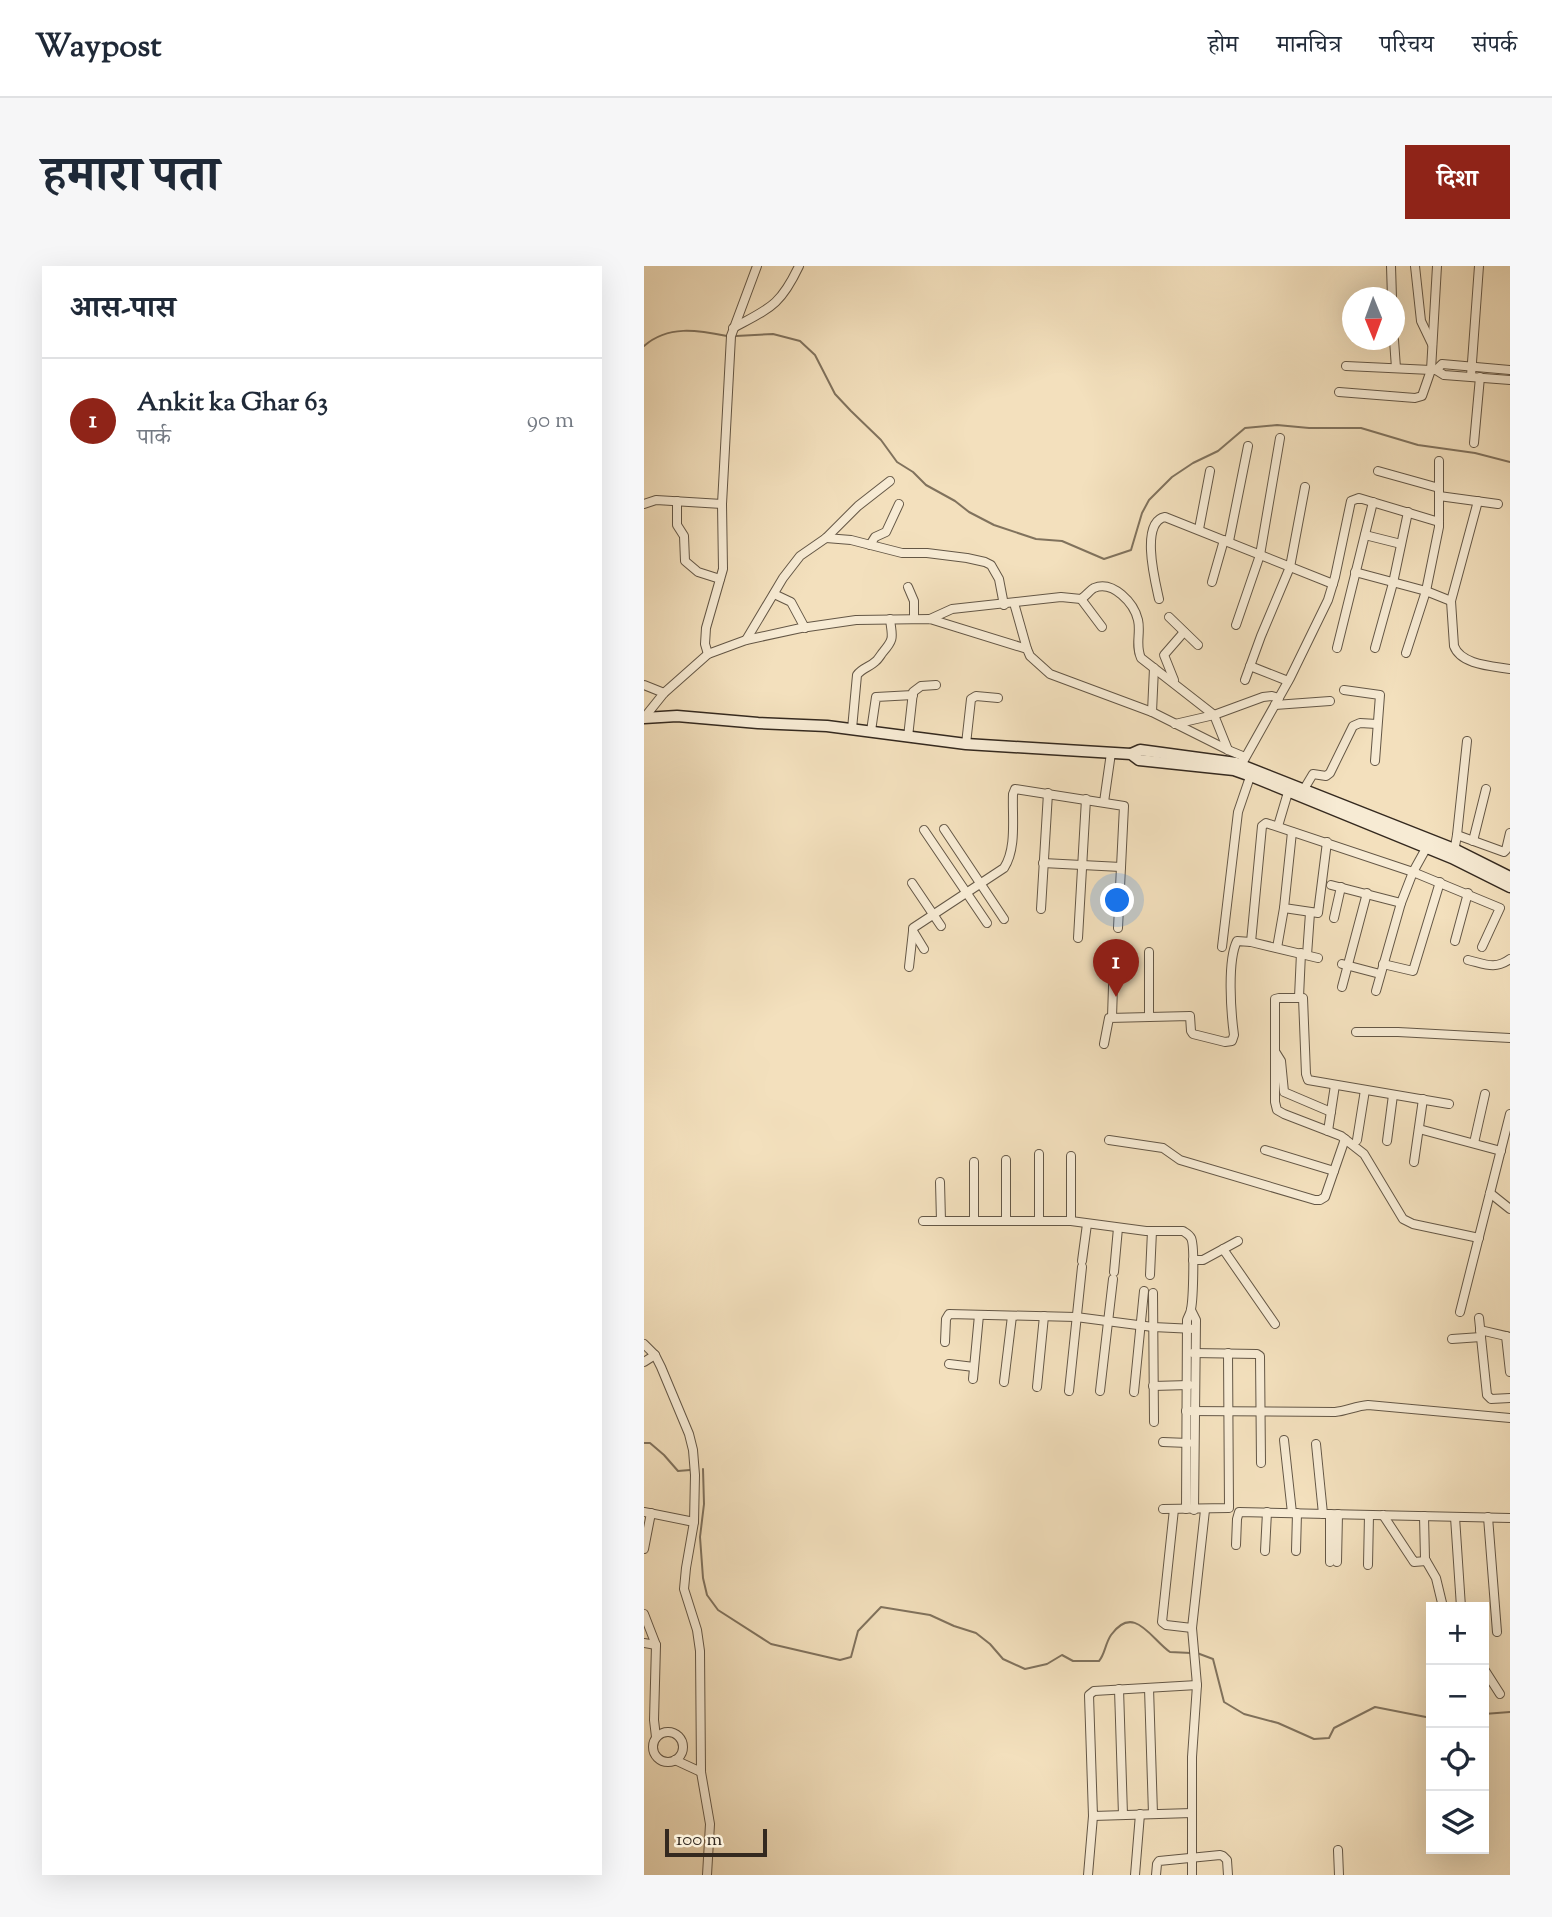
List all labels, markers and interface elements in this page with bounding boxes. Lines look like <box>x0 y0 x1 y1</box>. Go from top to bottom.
text: Waypost <box>35 24 162 72</box>
text: होम <box>1208 29 1238 63</box>
text: मानचित्र <box>1276 29 1342 63</box>
text: परिचय <box>1380 29 1434 63</box>
text: संपर्क <box>1472 29 1517 63</box>
text: हमारा पता <box>42 143 219 213</box>
button: दिशा <box>1405 145 1510 219</box>
north arrow <box>1342 287 1405 350</box>
text: आस-पास <box>70 288 176 331</box>
text: Ankit ka Ghar 63 <box>137 385 328 422</box>
text: 1 <box>89 405 97 438</box>
text: 90 m <box>527 405 574 438</box>
text: पार्क <box>137 422 171 455</box>
your location <box>1100 883 1134 917</box>
pin: 1 <box>1093 939 1139 997</box>
map controls <box>1426 1602 1489 1854</box>
button: + <box>1426 1602 1489 1665</box>
button: − <box>1426 1665 1489 1728</box>
button: locate <box>1426 1728 1489 1791</box>
button: layers <box>1426 1791 1489 1854</box>
scale bar <box>665 1826 766 1858</box>
text: 100 m <box>676 1827 722 1854</box>

